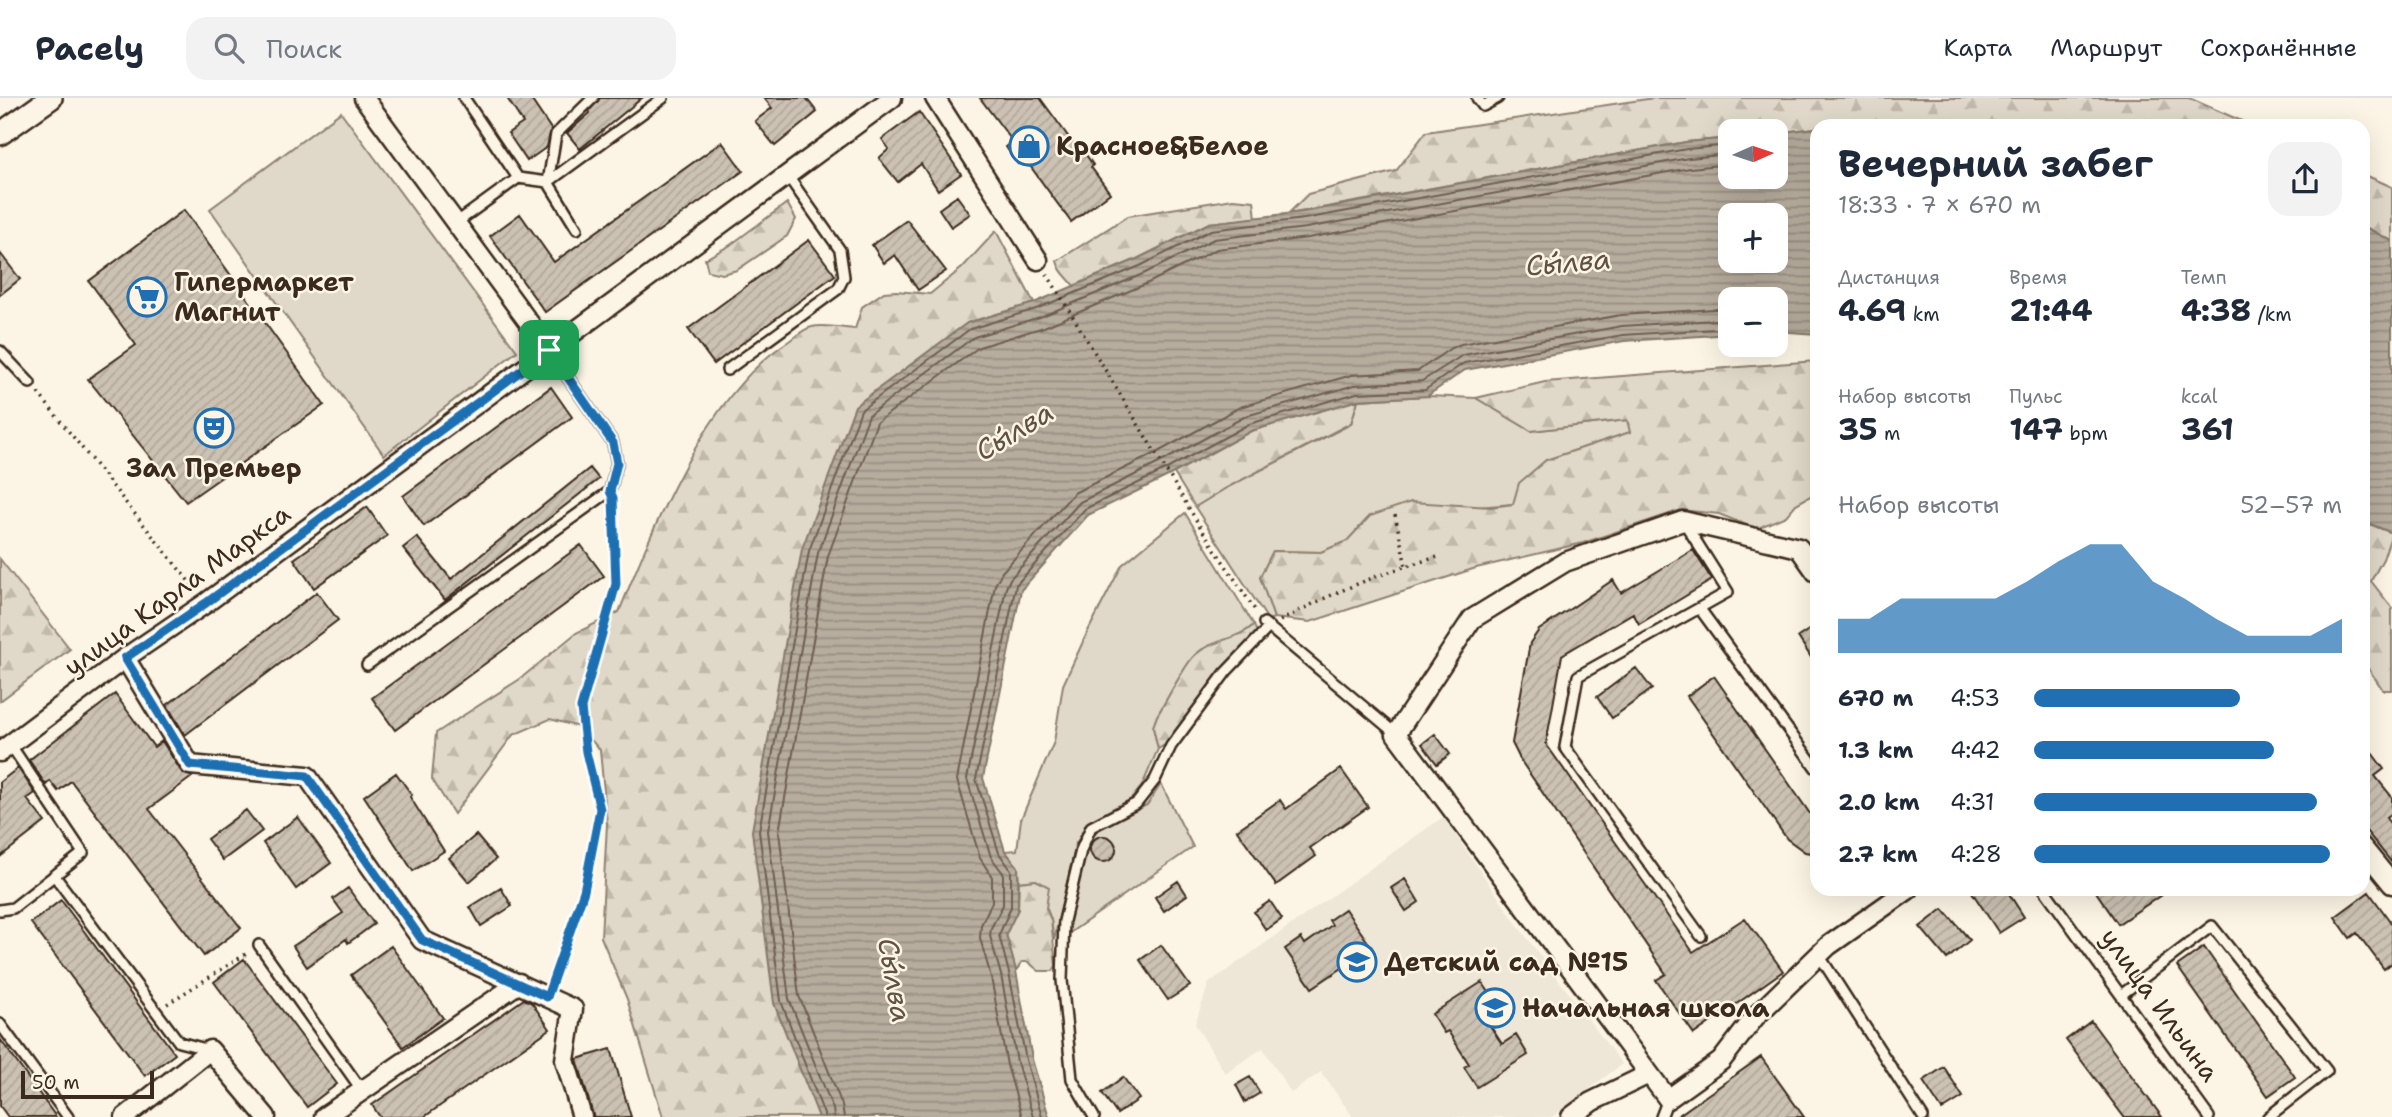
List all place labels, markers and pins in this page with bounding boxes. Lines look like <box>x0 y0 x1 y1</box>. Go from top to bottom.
shop icon: Красное&Белое <box>1008 125 1050 167</box>
place label: Красное&Белое <box>1056 128 1269 163</box>
place label: Гипермаркет Магнит <box>174 264 354 329</box>
supermarket icon: Гипермаркет Магнит <box>126 276 168 318</box>
pin <box>519 320 579 380</box>
theatre icon: Зал Премьер <box>193 407 235 449</box>
place label: Зал Премьер <box>126 450 302 485</box>
school or university icon: Детский сад №15 <box>1336 941 1378 983</box>
place label: Детский сад №15 <box>1384 944 1628 979</box>
school or university icon: Начальная школа <box>1474 987 1516 1029</box>
place label: Начальная школа <box>1522 990 1770 1025</box>

